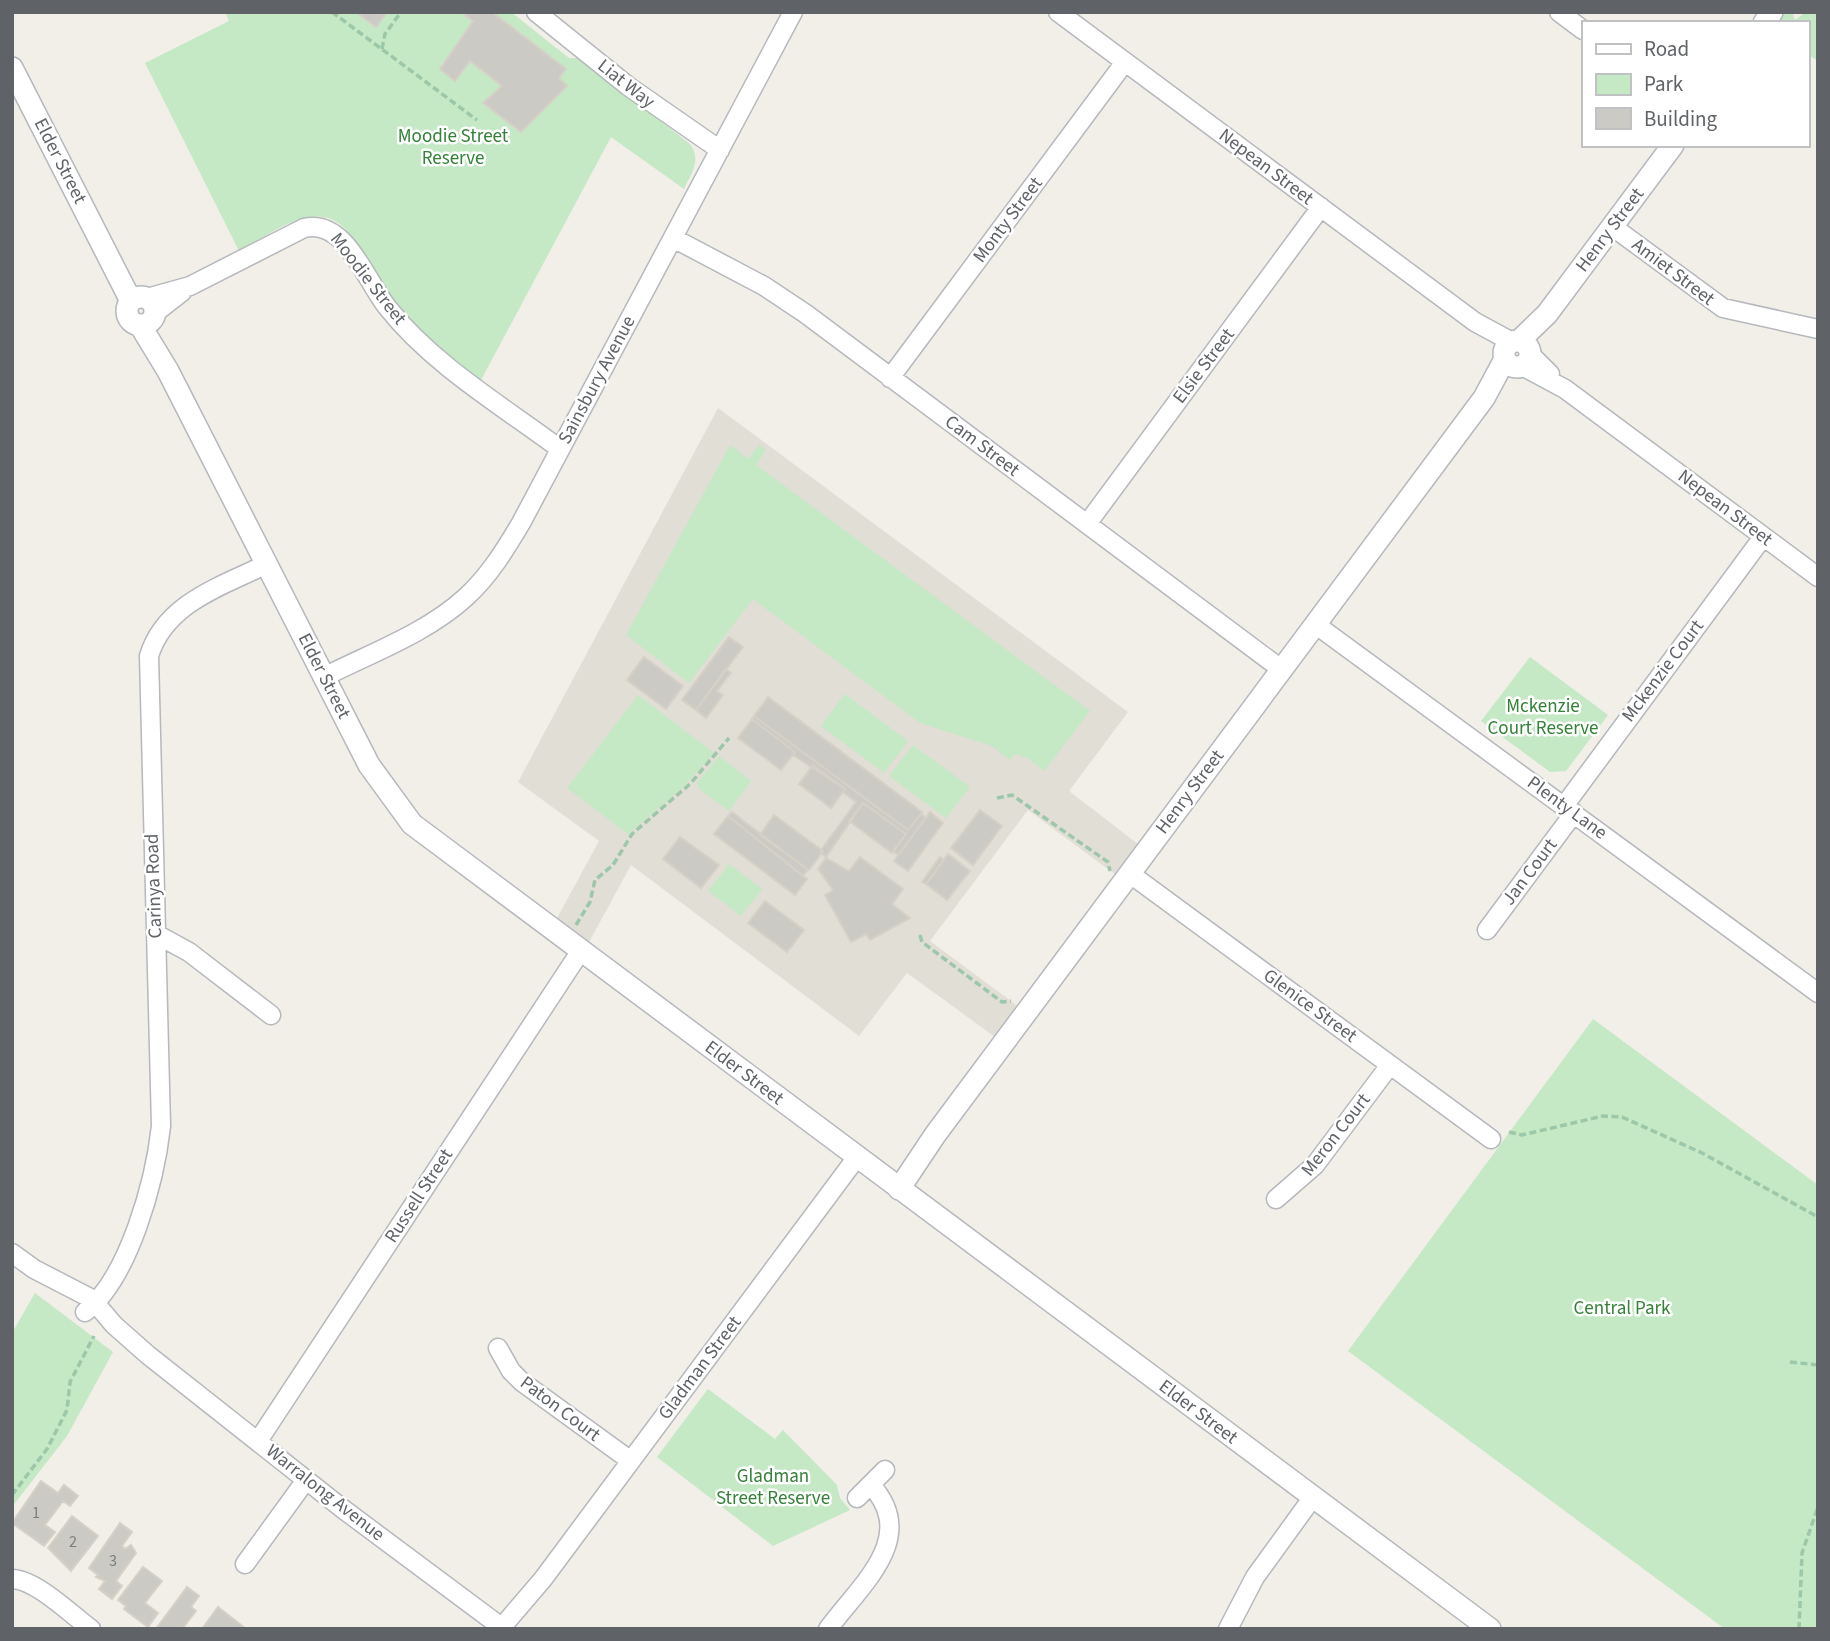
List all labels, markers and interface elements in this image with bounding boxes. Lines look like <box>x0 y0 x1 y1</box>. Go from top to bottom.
legend <box>1582 21 1809 147</box>
text: Road <box>1644 34 1689 64</box>
street label: Liat Way <box>591 53 661 115</box>
text: Park <box>1644 69 1684 99</box>
text: Building <box>1644 104 1718 134</box>
street label: Elder Street <box>27 114 93 209</box>
street label: Nepean Street <box>1213 122 1320 212</box>
park label: Moodie Street Reserve <box>398 123 509 172</box>
street label: Monty Street <box>967 171 1050 269</box>
street label: Henry Street <box>1569 182 1651 278</box>
street label: Moodie Street <box>323 227 413 331</box>
street label: Amiet Street <box>1626 232 1721 313</box>
street label: Sainsbury Avenue <box>552 311 642 449</box>
street label: Elsie Street <box>1167 322 1242 409</box>
street label: Cam Street <box>939 409 1026 483</box>
street label: Nepean Street <box>1672 463 1779 553</box>
street label: Mckenzie Court <box>1616 614 1711 728</box>
street label: Elder Street <box>291 629 357 724</box>
park label: Mckenzie Court Reserve <box>1487 693 1599 742</box>
street label: Henry Street <box>1149 744 1231 840</box>
street label: Plenty Lane <box>1521 770 1613 846</box>
street label: Carinya Road <box>139 833 169 939</box>
street label: Jan Court <box>1496 833 1564 911</box>
street label: Glenice Street <box>1258 963 1363 1050</box>
street label: Elder Street <box>699 1034 790 1112</box>
street label: Meron Court <box>1295 1087 1377 1182</box>
street label: Russell Street <box>378 1143 460 1248</box>
park label: Central Park <box>1574 1295 1671 1322</box>
street label: Gladman Street <box>652 1310 748 1426</box>
street label: Paton Court <box>514 1370 606 1449</box>
street label: Elder Street <box>1153 1373 1244 1451</box>
street label: Warralong Avenue <box>260 1438 390 1548</box>
park label: Gladman Street Reserve <box>716 1463 830 1512</box>
house number: 1 <box>32 1502 40 1524</box>
house number: 2 <box>69 1531 77 1553</box>
house number: 3 <box>109 1550 117 1572</box>

